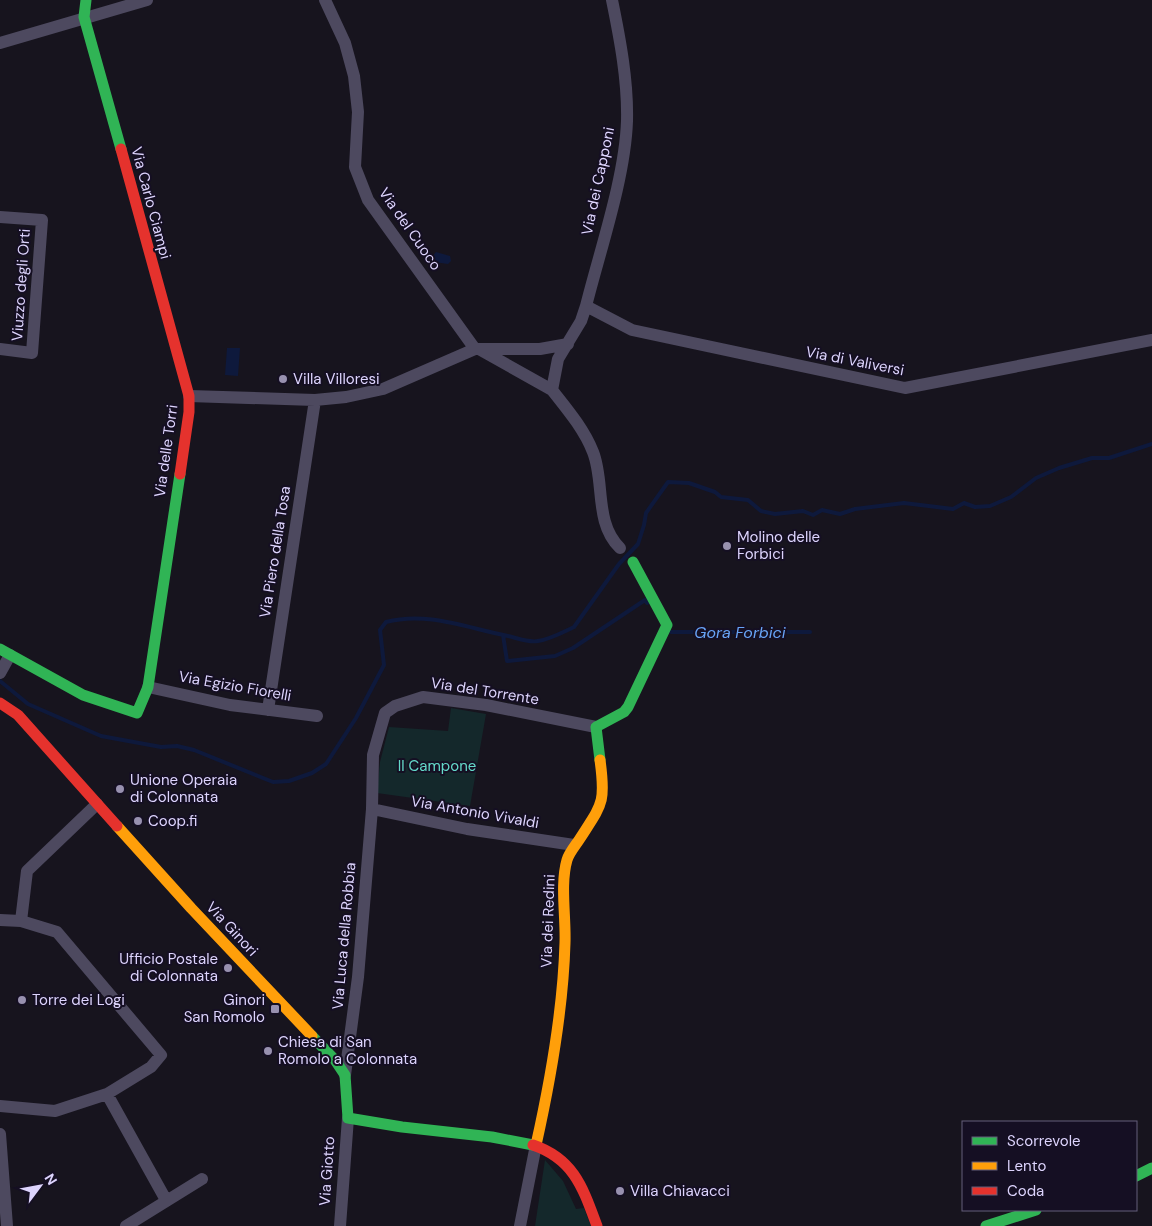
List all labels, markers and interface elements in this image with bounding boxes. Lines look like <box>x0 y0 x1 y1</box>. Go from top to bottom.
street label: Via dei Capponi <box>577 125 619 237</box>
street label: Via Carlo Ciampi <box>126 145 176 261</box>
street label: Via del Cuoco <box>374 184 446 274</box>
street label: Viuzzo degli Orti <box>7 228 35 342</box>
street label: Via di Valiversi <box>804 342 906 380</box>
place label: Villa Villoresi <box>293 369 380 389</box>
marker: Villa Villoresi <box>277 373 289 385</box>
street label: Via delle Torri <box>150 403 182 499</box>
street label: Via Piero della Tosa <box>255 485 295 619</box>
place label: Molino delle Forbici <box>737 527 820 564</box>
marker: Molino delle Forbici <box>721 540 733 552</box>
water label: Gora Forbici <box>694 622 787 643</box>
street label: Via Egizio Fiorelli <box>177 666 293 706</box>
street label: Via del Torrente <box>430 673 540 709</box>
park label: Il Campone <box>398 756 476 776</box>
place label: Unione Operaia di Colonnata <box>130 770 237 807</box>
marker: Unione Operaia di Colonnata <box>114 783 126 795</box>
street label: Via Antonio Vivaldi <box>409 791 541 833</box>
place label: Coop.fi <box>148 811 197 831</box>
marker: Coop.fi <box>132 815 144 827</box>
street label: Via Luca della Robbia <box>328 862 360 1010</box>
street label: Via dei Redini <box>536 874 560 968</box>
street label: Via Ginori <box>202 898 262 960</box>
place label: Ufficio Postale di Colonnata <box>119 949 218 986</box>
marker: Ufficio Postale di Colonnata <box>222 962 234 974</box>
place label: Torre dei Logi <box>32 990 125 1010</box>
place label: Ginori San Romolo <box>184 990 265 1027</box>
marker: Torre dei Logi <box>16 994 28 1006</box>
marker: Ginori San Romolo <box>269 1003 281 1015</box>
place label: Chiesa di San Romolo a Colonnata <box>278 1032 417 1069</box>
marker: Chiesa di San Romolo a Colonnata <box>262 1045 274 1057</box>
legend <box>962 1121 1137 1211</box>
text: Scorrevole <box>1007 1131 1081 1151</box>
street label: Via Giotto <box>315 1135 339 1207</box>
text: Lento <box>1007 1156 1046 1176</box>
north arrow <box>15 1161 65 1211</box>
text: N <box>41 1170 61 1188</box>
place label: Villa Chiavacci <box>630 1181 730 1201</box>
text: Coda <box>1007 1181 1044 1201</box>
marker: Villa Chiavacci <box>614 1185 626 1197</box>

